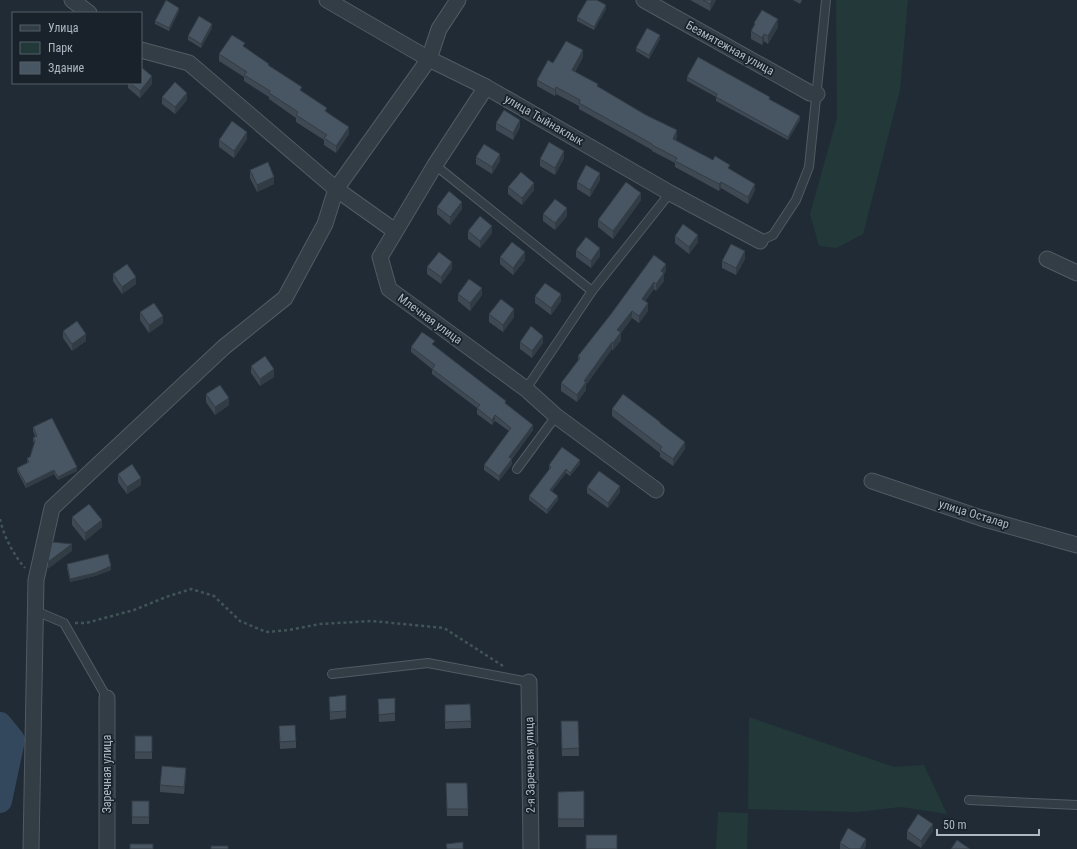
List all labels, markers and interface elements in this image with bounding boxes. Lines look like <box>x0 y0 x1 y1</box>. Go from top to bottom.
legend <box>12 12 142 84</box>
street label: Безмятежная улица <box>683 18 777 78</box>
text: Улица <box>48 21 79 35</box>
text: Парк <box>48 41 73 55</box>
text: Здание <box>48 61 85 75</box>
street label: улица Тыйнаклык <box>502 92 586 148</box>
street label: Млечная улица <box>395 291 465 347</box>
street label: улица Осталар <box>937 497 1011 531</box>
street label: 2-я Заречная улица <box>522 717 538 813</box>
street label: Заречная улица <box>100 734 114 813</box>
scale bar <box>937 811 1039 837</box>
text: 50 m <box>943 818 967 832</box>

